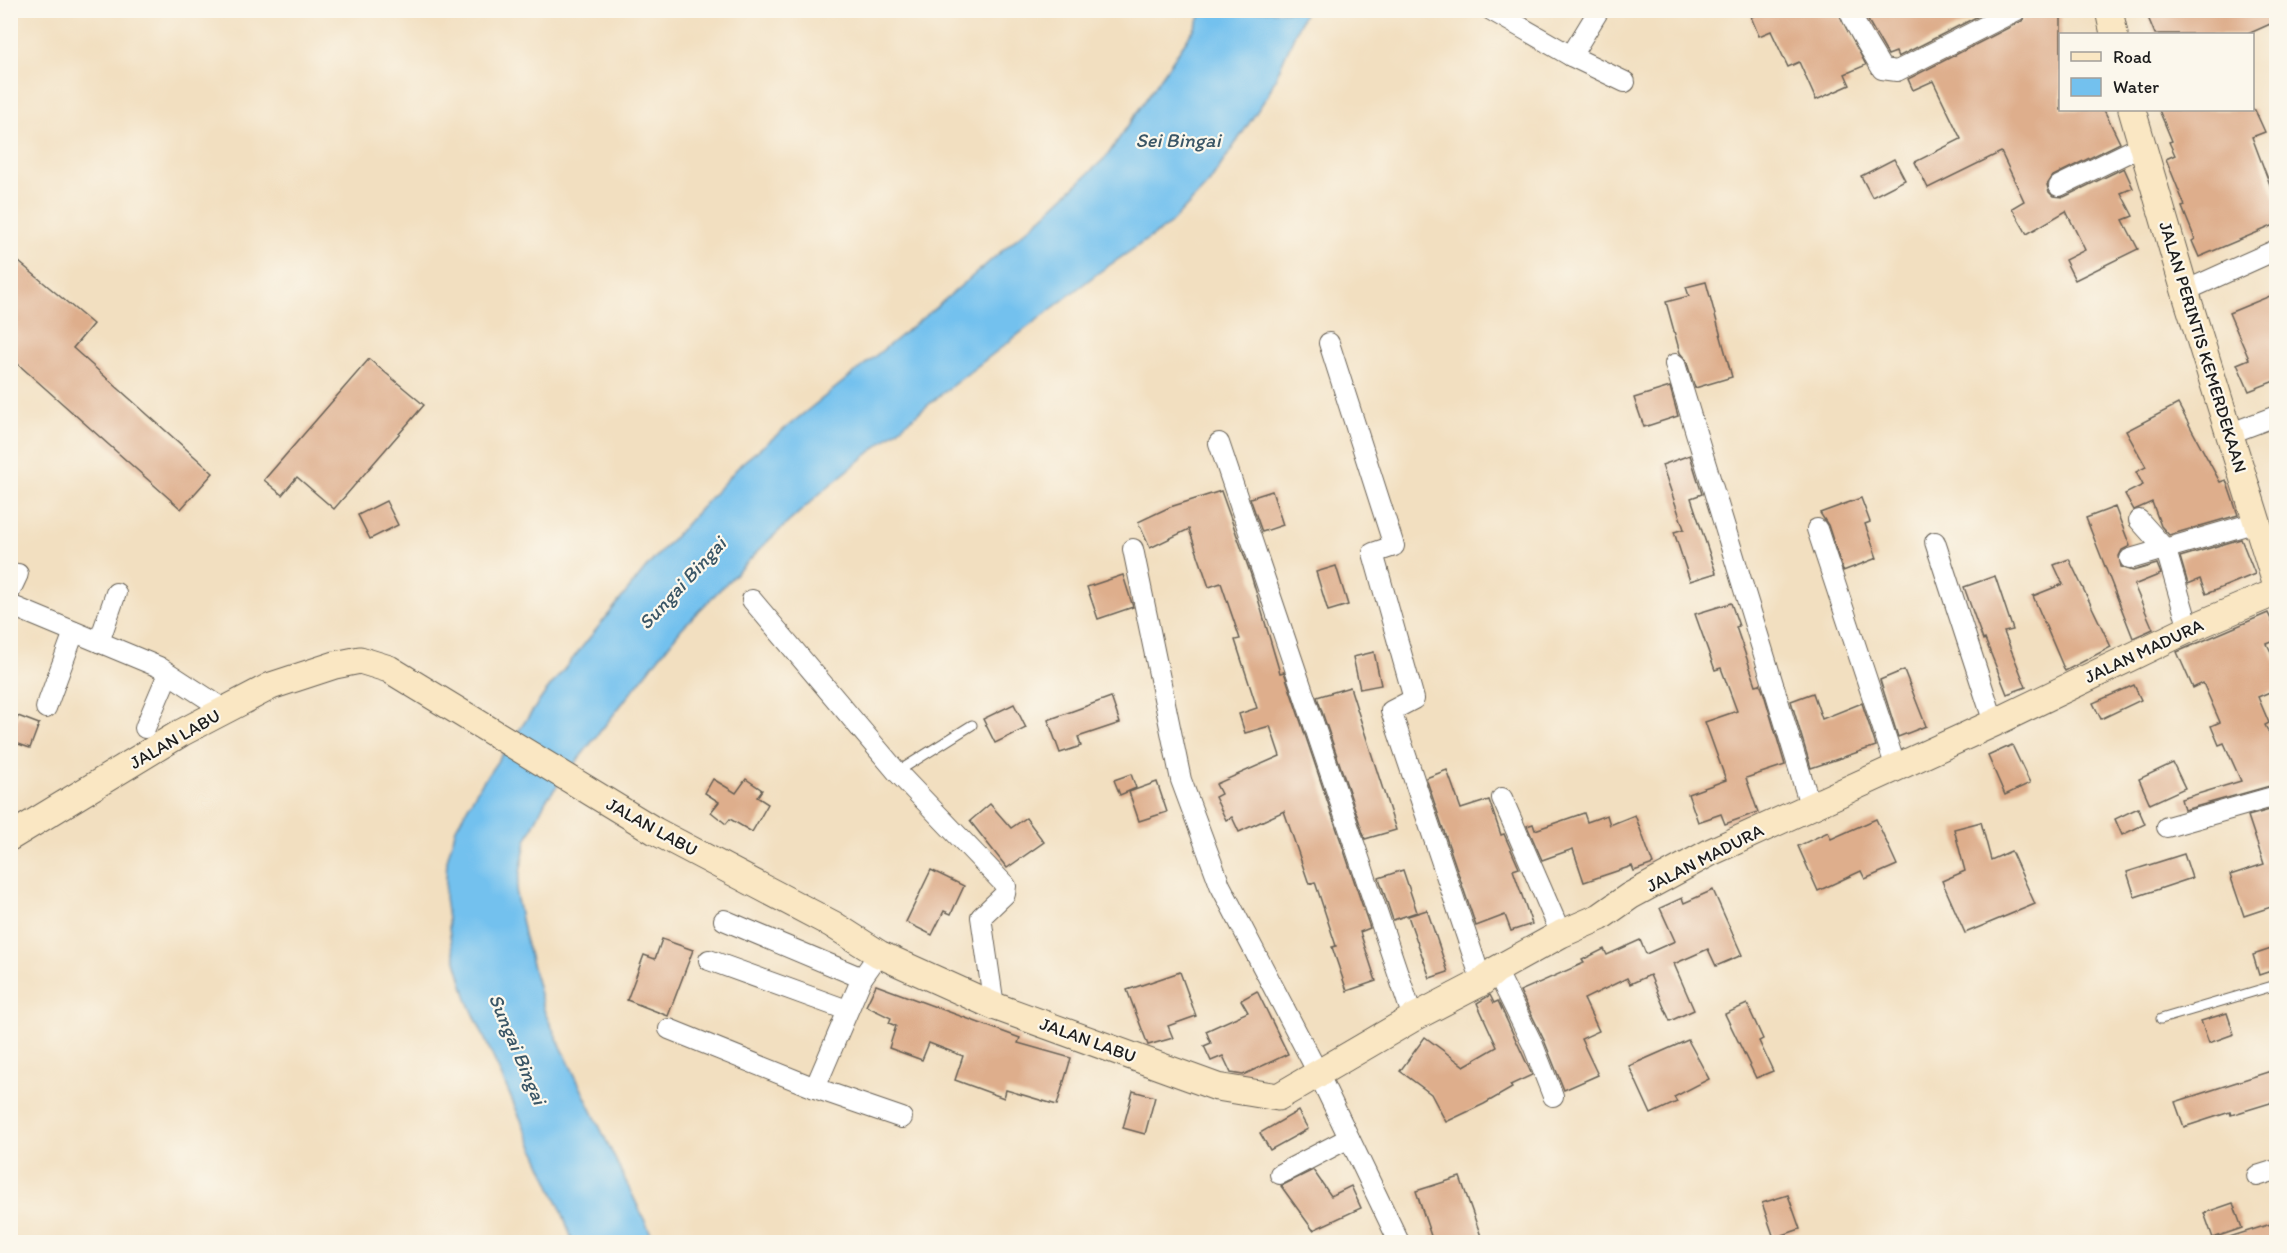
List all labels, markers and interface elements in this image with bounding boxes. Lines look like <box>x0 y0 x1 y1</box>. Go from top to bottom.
legend <box>2059 33 2254 111</box>
text: Road <box>2113 46 2152 68</box>
text: Water <box>2113 76 2159 98</box>
water label: Sei Bingai <box>1135 128 1222 152</box>
street label: JALAN PERINTIS KEMERDEKAAN <box>2154 219 2252 475</box>
water label: Sungai Bingai <box>633 530 732 634</box>
street label: JALAN MADURA <box>2081 614 2207 688</box>
street label: JALAN LABU <box>126 704 224 774</box>
street label: JALAN LABU <box>603 793 701 861</box>
street label: JALAN MADURA <box>1643 819 1768 897</box>
water label: Sungai Bingai <box>484 990 553 1110</box>
street label: JALAN LABU <box>1037 1012 1139 1068</box>

